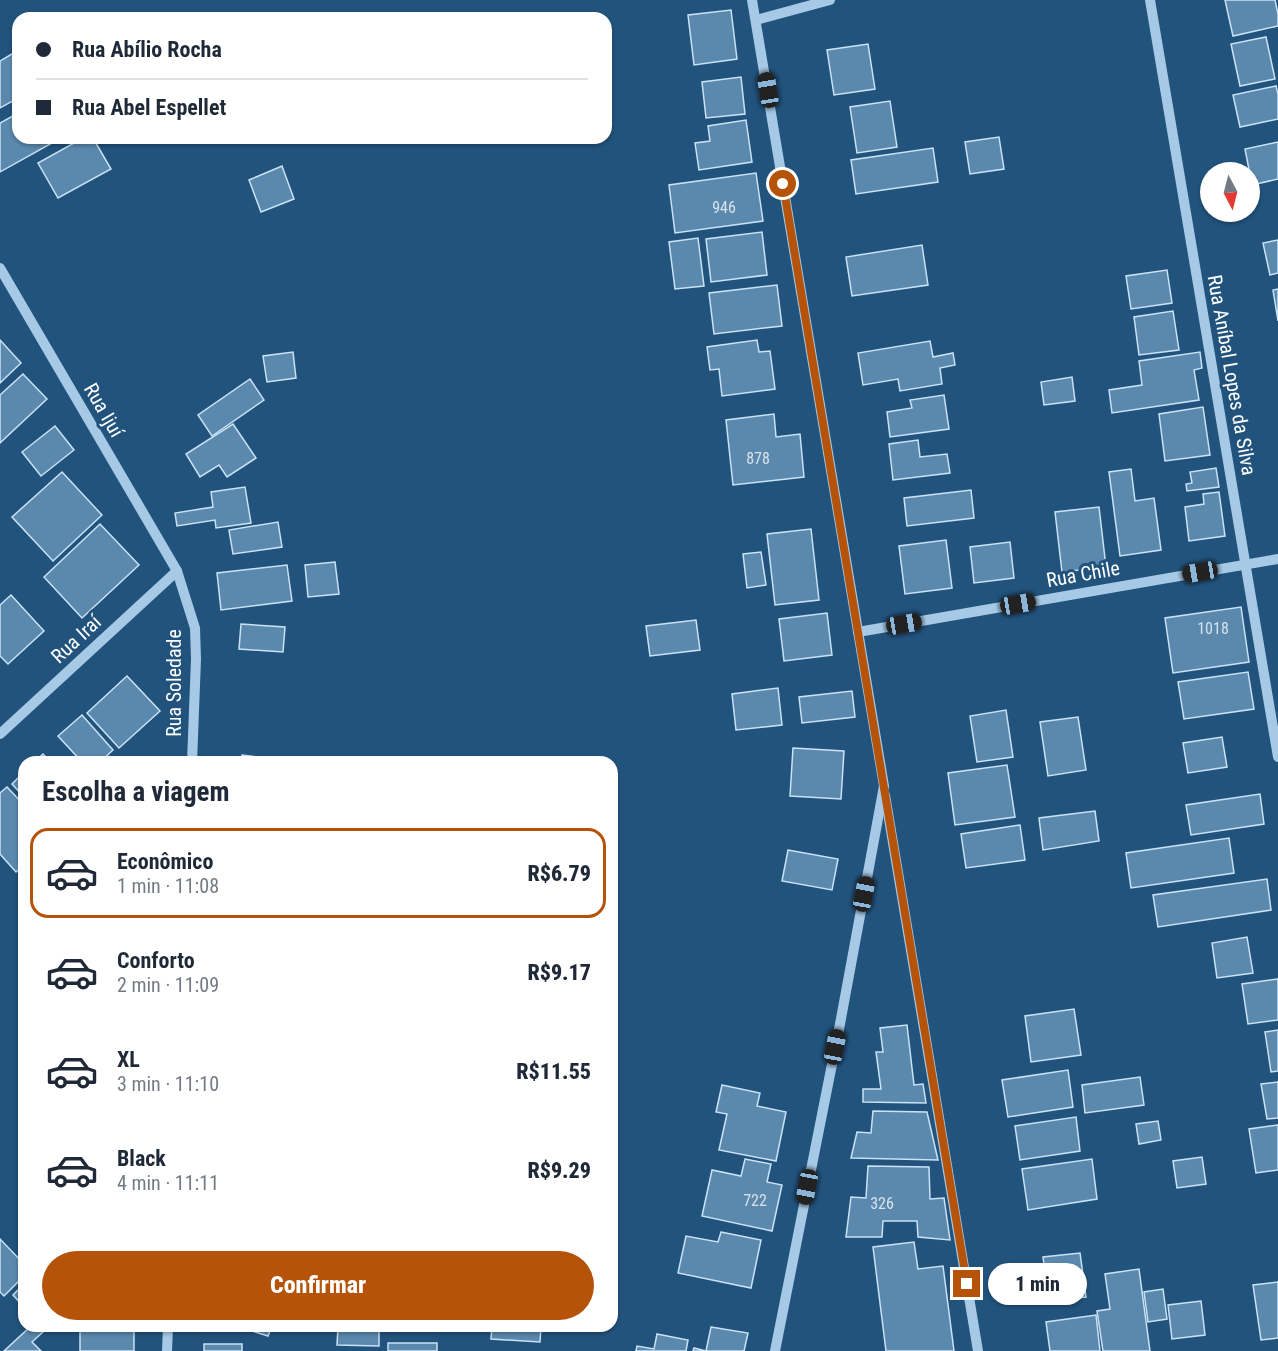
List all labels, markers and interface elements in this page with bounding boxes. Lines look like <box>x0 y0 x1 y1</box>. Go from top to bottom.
text: Rua Abílio Rocha <box>72 37 222 62</box>
car <box>756 71 780 109</box>
text: Rua Abel Espellet <box>72 95 226 120</box>
north arrow <box>1200 162 1260 222</box>
map controls <box>1200 162 1260 222</box>
route start <box>769 170 796 197</box>
house number: 946 <box>712 198 736 217</box>
street label: Rua Aníbal Lopes da Silva <box>1203 273 1261 477</box>
street label: Rua Ijuí <box>79 379 130 442</box>
house number: 878 <box>746 449 770 468</box>
street label: Rua Chile <box>1044 556 1122 592</box>
car <box>1181 560 1219 584</box>
car <box>999 592 1037 616</box>
street label: Rua Iraí <box>46 609 107 668</box>
car <box>885 612 923 636</box>
house number: 1018 <box>1197 619 1229 638</box>
street label: Rua Soledade <box>162 629 186 737</box>
text: Escolha a viagem <box>42 776 230 808</box>
icon: car <box>45 846 99 900</box>
text: Econômico <box>117 849 213 874</box>
text: R$6.79 <box>527 861 591 886</box>
text: 1 min · 11:08 <box>117 874 219 898</box>
car <box>852 875 876 913</box>
icon: car <box>45 945 99 999</box>
text: Conforto <box>117 948 195 973</box>
text: R$9.17 <box>527 960 591 985</box>
text: 2 min · 11:09 <box>117 973 219 997</box>
car <box>823 1028 847 1066</box>
icon: car <box>45 1044 99 1098</box>
text: XL <box>117 1047 140 1072</box>
text: R$11.55 <box>516 1059 591 1084</box>
text: 3 min · 11:10 <box>117 1072 219 1096</box>
icon: car <box>45 1143 99 1197</box>
text: Black <box>117 1146 166 1171</box>
text: R$9.29 <box>527 1158 591 1183</box>
car <box>795 1168 819 1206</box>
text: 4 min · 11:11 <box>117 1171 219 1195</box>
house number: 722 <box>743 1191 767 1210</box>
house number: 326 <box>870 1194 894 1213</box>
button: Confirmar <box>42 1251 594 1320</box>
callout: 1 min <box>988 1263 1087 1305</box>
route end <box>953 1270 980 1297</box>
text: 1 min <box>1015 1272 1060 1296</box>

